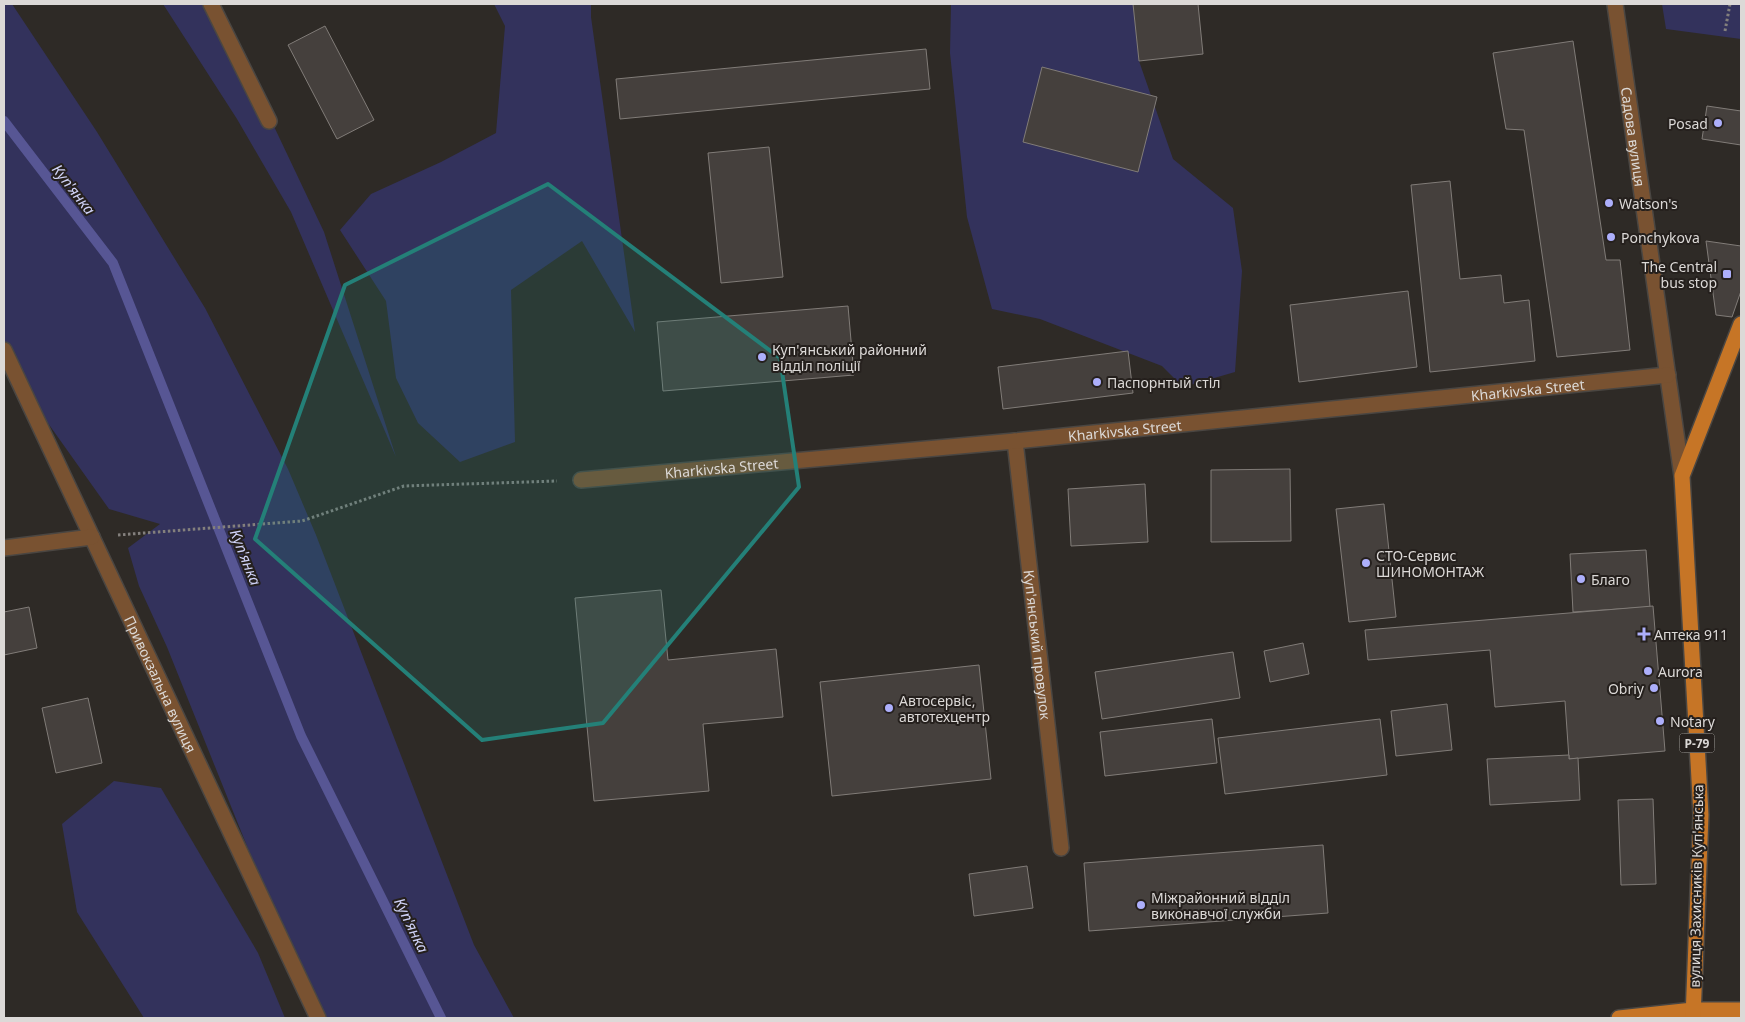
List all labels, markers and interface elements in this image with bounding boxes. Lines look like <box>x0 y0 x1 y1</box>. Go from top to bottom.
street label: Садова вулиця <box>1617 85 1650 188</box>
place label: Posad <box>1668 114 1708 133</box>
marker: Posad <box>1712 117 1724 129</box>
water label: Куп'янка <box>48 160 100 219</box>
place label: Watson's <box>1619 194 1678 213</box>
marker: Watson's <box>1603 197 1615 209</box>
place label: Ponchykova <box>1621 228 1700 247</box>
marker: Ponchykova <box>1605 231 1617 243</box>
place label: The Central bus stop <box>1642 257 1717 292</box>
marker: The Central bus stop <box>1721 268 1733 280</box>
place label: Куп'янський районний відділ поліції <box>772 340 927 375</box>
marker: Куп'янський районний відділ поліції <box>756 351 768 363</box>
place label: Паспорнтый стіл <box>1107 373 1221 392</box>
street label: Kharkivska Street <box>1470 374 1585 404</box>
marker: Паспорнтый стіл <box>1091 376 1103 388</box>
street label: Kharkivska Street <box>1067 415 1182 445</box>
street label: Kharkivska Street <box>664 453 779 482</box>
water label: Куп'янка <box>226 526 266 589</box>
place label: СТО-Сервис ШИНОМОНТАЖ <box>1376 546 1485 581</box>
marker: СТО-Сервис ШИНОМОНТАЖ <box>1360 557 1372 569</box>
street label: Куп'янський провулок <box>1020 569 1056 721</box>
place label: Благо <box>1591 570 1630 589</box>
marker: Благо <box>1575 573 1587 585</box>
street label: Привокзальна вулиця <box>121 612 201 756</box>
place label: Аптека 911 <box>1654 625 1728 644</box>
marker: Аптека 911 <box>1638 628 1650 640</box>
place label: Aurora <box>1658 662 1703 681</box>
marker: Aurora <box>1642 665 1654 677</box>
place label: Obriy <box>1608 679 1645 698</box>
marker: Obriy <box>1648 682 1660 694</box>
place label: Автосервіс, автотехцентр <box>899 691 990 726</box>
marker: Автосервіс, автотехцентр <box>883 702 895 714</box>
place label: Notary <box>1670 712 1716 731</box>
marker: Notary <box>1654 715 1666 727</box>
road number: Р-79 <box>1680 734 1714 752</box>
street label: вулиця Захисників Куп'янська <box>1685 784 1707 988</box>
place label: Міжрайонний відділ виконавчої служби <box>1151 888 1290 923</box>
water label: Куп'янка <box>390 894 434 956</box>
marker: Міжрайонний відділ виконавчої служби <box>1135 899 1147 911</box>

